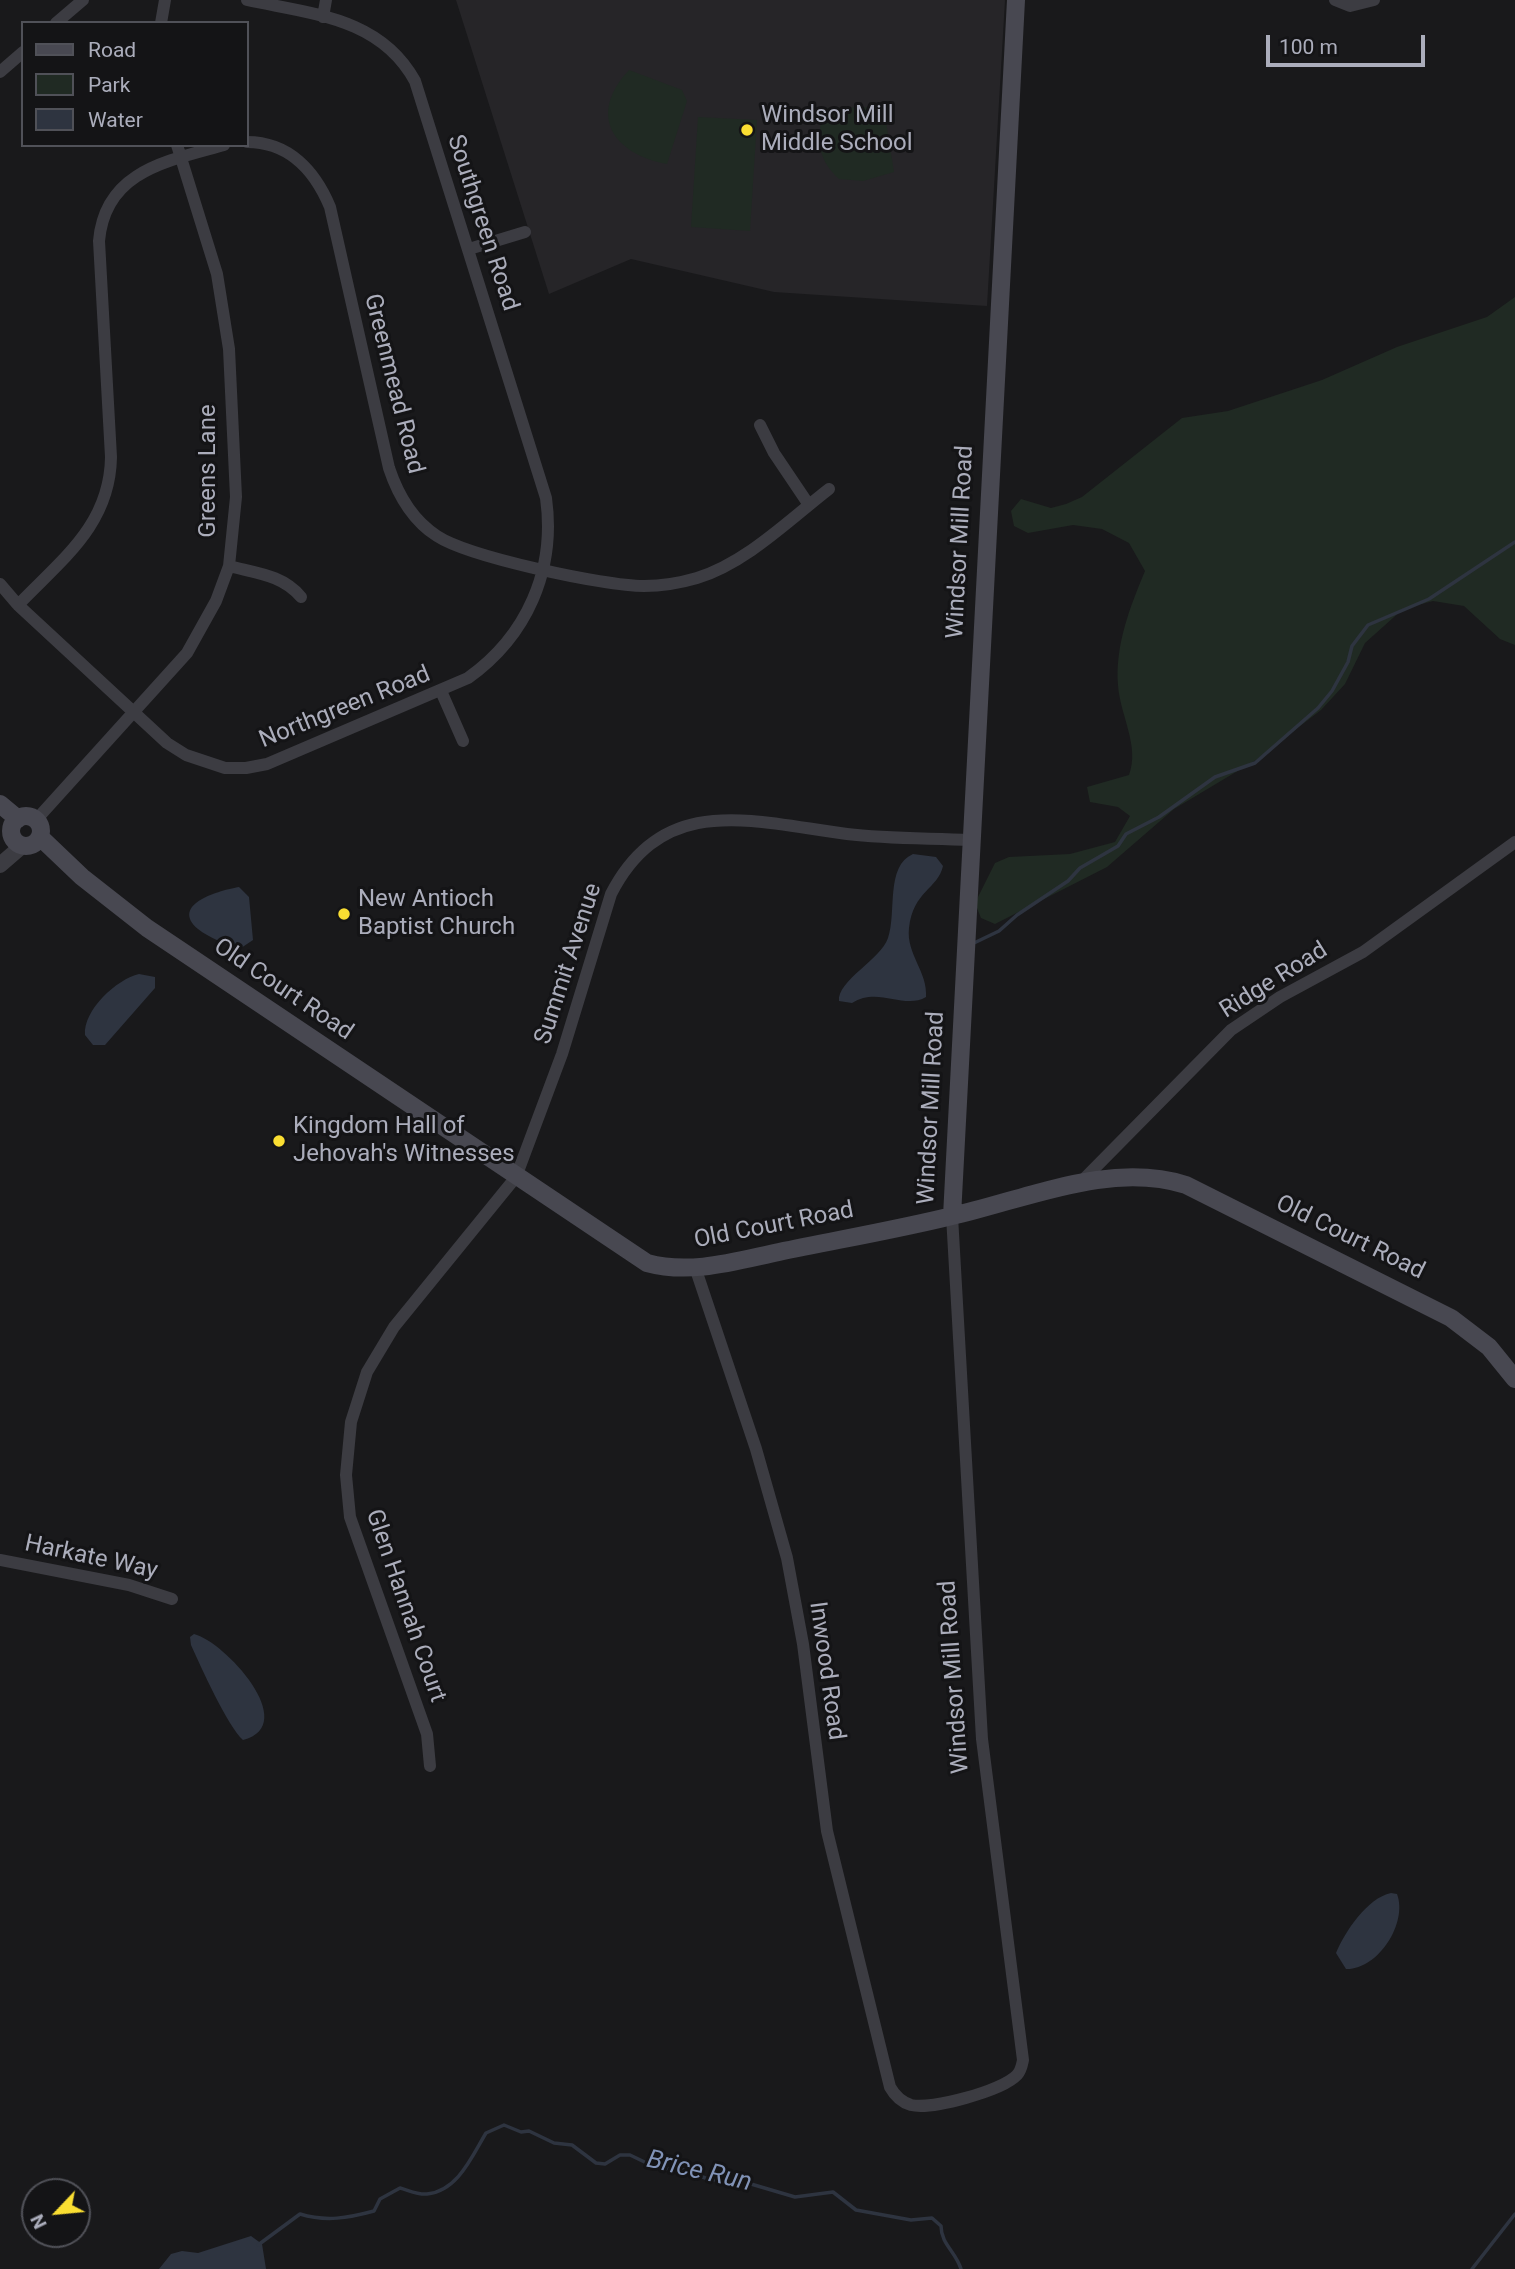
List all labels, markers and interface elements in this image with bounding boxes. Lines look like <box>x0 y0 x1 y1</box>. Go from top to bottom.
legend <box>21 21 248 147</box>
scale bar <box>1270 21 1429 65</box>
text: 100 m <box>1279 35 1338 59</box>
text: Road <box>88 38 136 62</box>
text: Park <box>88 73 130 97</box>
place label: Windsor Mill Middle School <box>761 102 913 158</box>
text: Water <box>88 108 143 132</box>
marker: Windsor Mill Middle School <box>739 122 755 138</box>
street label: Southgreen Road <box>440 131 524 315</box>
street label: Greenmead Road <box>357 291 429 477</box>
street label: Greens Lane <box>195 404 223 538</box>
street label: Windsor Mill Road <box>942 445 980 639</box>
street label: Northgreen Road <box>255 661 435 755</box>
street label: Summit Avenue <box>529 880 609 1048</box>
place label: New Antioch Baptist Church <box>358 886 515 942</box>
marker: New Antioch Baptist Church <box>336 906 352 922</box>
street label: Old Court Road <box>208 933 358 1047</box>
street label: Ridge Road <box>1215 937 1333 1025</box>
street label: Windsor Mill Road <box>913 1011 951 1205</box>
place label: Kingdom Hall of Jehovah's Witnesses <box>293 1113 515 1169</box>
marker: Kingdom Hall of Jehovah's Witnesses <box>271 1133 287 1149</box>
street label: Old Court Road <box>1271 1190 1429 1286</box>
street label: Old Court Road <box>692 1196 856 1256</box>
street label: Glen Hannah Court <box>358 1506 452 1706</box>
street label: Harkate Way <box>22 1530 160 1586</box>
street label: Windsor Mill Road <box>934 1579 976 1775</box>
street label: Inwood Road <box>802 1600 850 1742</box>
water label: Brice Run <box>643 2145 755 2199</box>
north arrow <box>21 2178 91 2248</box>
text: N <box>25 2210 52 2233</box>

